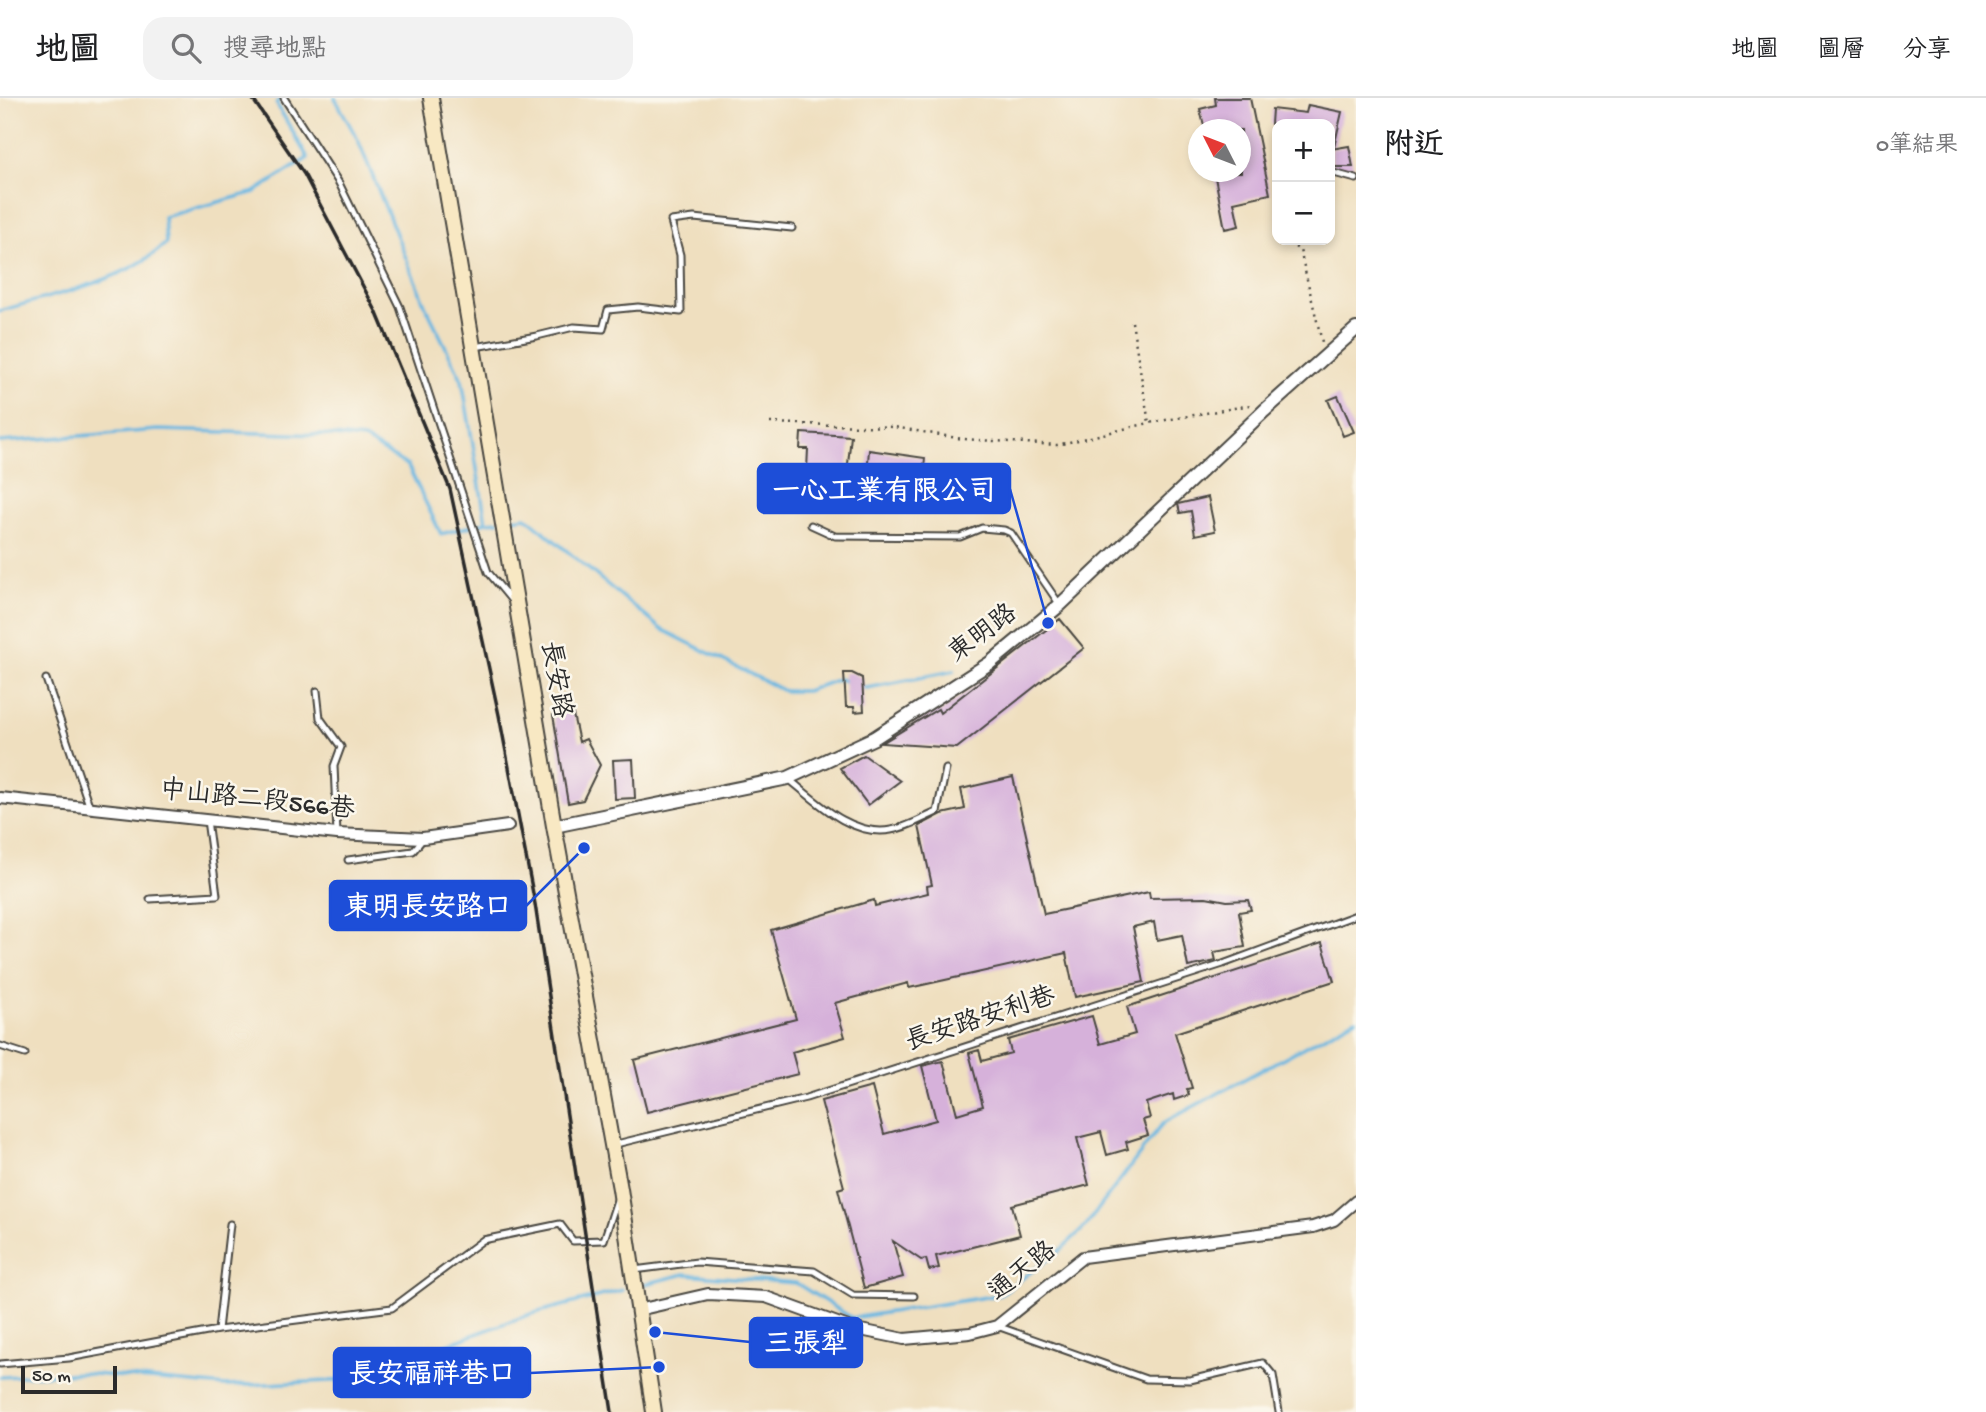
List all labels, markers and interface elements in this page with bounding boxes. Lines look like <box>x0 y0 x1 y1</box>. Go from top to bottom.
search box <box>143 17 633 80</box>
icon: search <box>167 29 205 67</box>
text: 地圖 <box>35 34 101 72</box>
text: 搜尋地點 <box>223 36 327 67</box>
text: 地圖 <box>1731 37 1779 66</box>
text: 圖層 <box>1817 37 1865 66</box>
text: 分享 <box>1903 37 1951 66</box>
north arrow <box>1188 119 1251 182</box>
map controls <box>1272 119 1335 245</box>
button: + <box>1272 119 1335 182</box>
text: 附近 <box>1384 130 1444 165</box>
text: 0筆結果 <box>1876 133 1958 160</box>
button: − <box>1272 182 1335 245</box>
callout: 一心工業有限公司 <box>758 464 1010 513</box>
text: 一心工業有限公司 <box>772 475 996 510</box>
street label: 東明路 <box>942 598 1024 671</box>
street label: 長安路 <box>532 639 578 721</box>
street label: 中山路二段566巷 <box>158 774 356 828</box>
callout: 東明長安路口 <box>330 881 526 930</box>
text: 東明長安路口 <box>344 891 512 926</box>
street label: 長安路安利巷 <box>901 980 1060 1060</box>
street label: 通天路 <box>983 1235 1064 1310</box>
callout: 三張犁 <box>750 1318 862 1367</box>
text: 三張犁 <box>764 1329 848 1363</box>
callout: 長安福祥巷口 <box>334 1348 530 1397</box>
text: 長安福祥巷口 <box>348 1359 516 1393</box>
scale bar <box>21 1363 117 1395</box>
text: 50 m <box>32 1366 71 1389</box>

